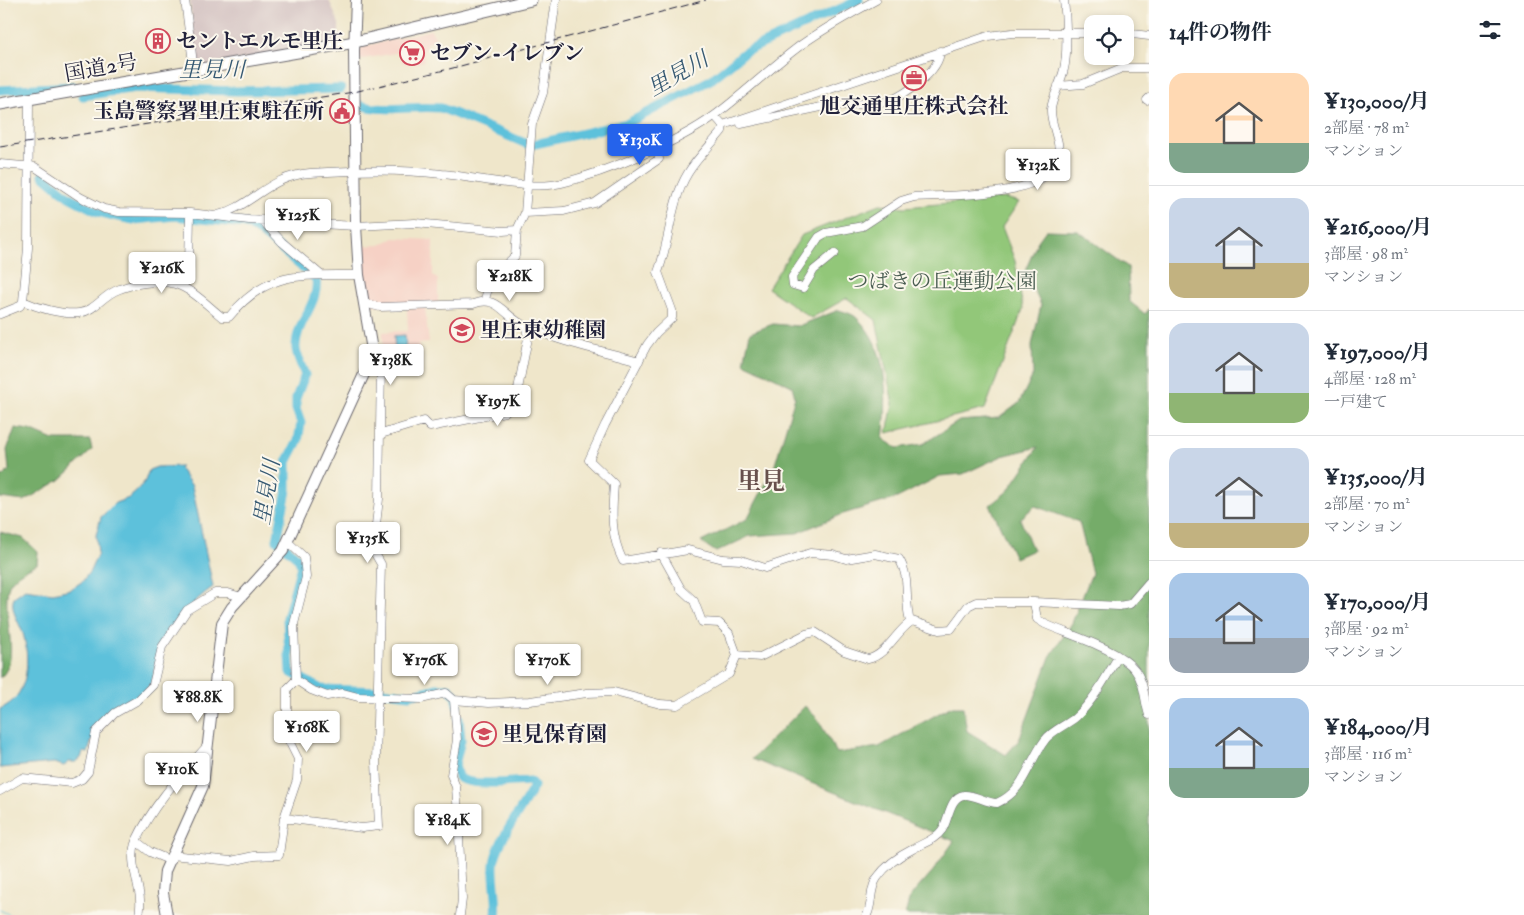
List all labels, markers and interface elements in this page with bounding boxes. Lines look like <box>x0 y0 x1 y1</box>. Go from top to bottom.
map controls <box>1084 15 1134 65</box>
button: locate <box>1084 15 1134 65</box>
icon: filters <box>1476 16 1504 44</box>
text: 14件の物件 <box>1169 19 1272 46</box>
building icon: セントエルモ里庄 <box>145 28 171 54</box>
place label: セントエルモ里庄 <box>176 28 343 55</box>
supermarket icon: セブン-イレブン <box>399 40 425 66</box>
place label: セブン-イレブン <box>430 40 584 67</box>
water label: 里見川 <box>642 44 715 103</box>
street label: 国道2号 <box>62 48 140 88</box>
water label: 里見川 <box>179 56 247 84</box>
office icon: 旭交通里庄株式会社 <box>901 65 927 91</box>
text: ¥130,000/月 <box>1324 88 1430 115</box>
place label: 旭交通里庄株式会社 <box>820 93 1009 120</box>
icon: home <box>1209 93 1269 153</box>
place label: 玉島警察署里庄東駐在所 <box>93 98 324 125</box>
public building icon: 玉島警察署里庄東駐在所 <box>329 98 355 124</box>
text: 2部屋 · 78 m² <box>1324 118 1409 138</box>
pin: ¥130K <box>605 124 675 166</box>
text: ¥130K <box>618 130 662 150</box>
text: マンション <box>1324 141 1403 161</box>
pin: ¥132K <box>1003 148 1073 191</box>
text: ¥132K <box>1016 155 1060 175</box>
pin: ¥125K <box>263 198 333 241</box>
text: ¥125K <box>276 205 320 225</box>
text: ¥216,000/月 <box>1324 214 1432 241</box>
icon: home <box>1209 218 1269 278</box>
text: 3部屋 · 98 m² <box>1324 244 1408 264</box>
pin: ¥216K <box>127 252 197 294</box>
text: ¥216K <box>139 258 185 278</box>
pin: ¥218K <box>475 260 545 302</box>
text: ¥218K <box>488 266 532 286</box>
text: マンション <box>1324 267 1403 287</box>
park label: つばきの丘運動公園 <box>848 268 1037 295</box>
school or university icon: 里庄東幼稚園 <box>449 317 475 343</box>
place label: 里庄東幼稚園 <box>480 317 606 344</box>
text: ¥197,000/月 <box>1324 339 1431 366</box>
icon: home <box>1209 343 1269 403</box>
pin: ¥138K <box>356 344 426 386</box>
text: ¥138K <box>370 350 412 370</box>
text: 4部屋 · 128 m² <box>1324 369 1416 389</box>
pin: ¥197K <box>463 384 533 427</box>
text: ¥197K <box>476 391 520 411</box>
text: 一戸建て <box>1324 392 1388 412</box>
water label: 里見川 <box>248 455 286 527</box>
text: ¥135,000/月 <box>1324 464 1428 491</box>
district label: 里見 <box>737 466 785 497</box>
icon: home <box>1209 468 1269 528</box>
text: 2部屋 · 70 m² <box>1324 494 1410 514</box>
text: マンション <box>1324 517 1403 537</box>
pin: ¥135K <box>333 522 403 564</box>
text: ¥135K <box>347 528 389 548</box>
text: ¥170,000/月 <box>1324 589 1431 616</box>
icon: home <box>1209 593 1269 653</box>
text: 3部屋 · 92 m² <box>1324 619 1409 639</box>
text: マンション <box>1324 642 1403 662</box>
pin: ¥176K <box>390 644 460 686</box>
pin: ¥170K <box>513 644 583 686</box>
text: ¥176K <box>403 650 447 670</box>
text: ¥170K <box>526 650 570 670</box>
pin: ¥88.8K <box>157 680 239 723</box>
text: ¥88.8K <box>174 687 222 707</box>
pin: ¥168K <box>272 710 342 753</box>
text: ¥184,000/月 <box>1324 714 1433 741</box>
text: ¥168K <box>285 717 329 737</box>
icon: home <box>1209 718 1269 778</box>
school or university icon: 里見保育園 <box>471 721 497 747</box>
place label: 里見保育園 <box>502 721 607 748</box>
text: 3部屋 · 116 m² <box>1324 744 1412 764</box>
pin: ¥110K <box>142 752 212 795</box>
text: ¥110K <box>156 759 198 779</box>
text: マンション <box>1324 767 1403 787</box>
pin: ¥184K <box>413 804 483 846</box>
text: ¥184K <box>425 810 471 830</box>

